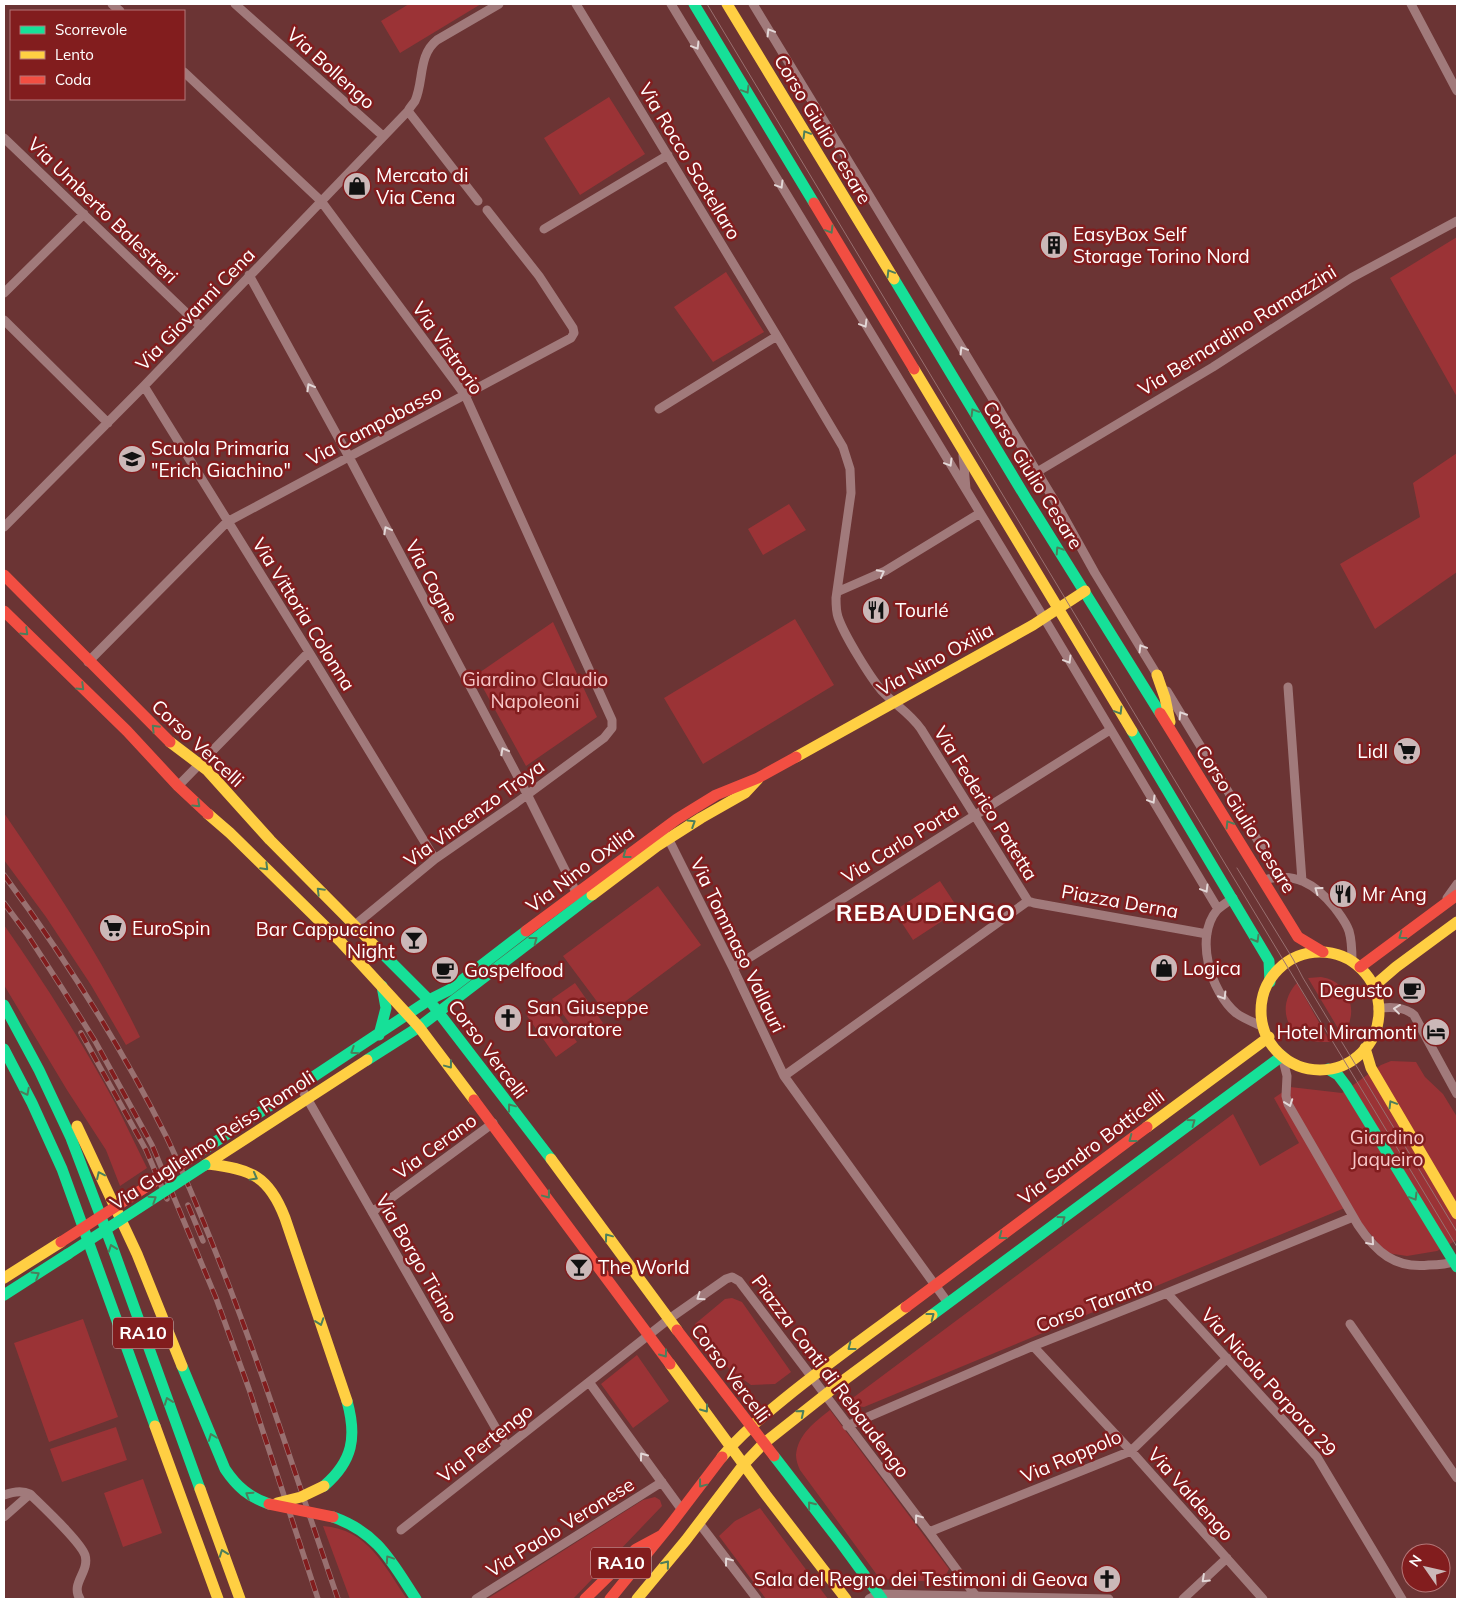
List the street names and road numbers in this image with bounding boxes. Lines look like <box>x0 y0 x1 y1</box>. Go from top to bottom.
street label: Via Bollengo <box>282 22 380 114</box>
street label: Corso Giulio Cesare <box>769 50 877 208</box>
street label: Via Rocco Scotellaro <box>634 78 746 244</box>
street label: Via Umberto Balestreri <box>23 132 183 288</box>
street label: Via Giovanni Cena <box>130 243 260 375</box>
street label: Via Bernardino Ramazzini <box>1134 259 1340 401</box>
street label: Via Vistrorio <box>407 297 489 399</box>
street label: Via Campobasso <box>302 379 446 471</box>
street label: Corso Giulio Cesare <box>978 397 1088 553</box>
street label: Via Vittoria Colonna <box>247 533 361 695</box>
street label: Via Cogne <box>400 536 464 626</box>
street label: Via Nino Oxilia <box>873 617 997 701</box>
street label: Corso Vercelli <box>147 694 249 792</box>
street label: Via Federico Patetta <box>929 721 1043 885</box>
street label: Corso Giulio Cesare <box>1191 741 1301 897</box>
street label: Via Vincenzo Troya <box>399 754 549 872</box>
street label: Via Carlo Porta <box>837 797 963 889</box>
street label: Via Nino Oxilia <box>521 820 639 918</box>
street label: Via Tommaso Vallauri <box>685 854 791 1036</box>
street label: Piazza Derna <box>1060 879 1180 923</box>
street label: Corso Vercelli <box>443 995 533 1103</box>
street label: Via Guglielmo Reiss Romoli <box>105 1065 319 1215</box>
street label: Via Sandro Botticelli <box>1013 1084 1169 1210</box>
street label: Via Cerano <box>389 1108 481 1184</box>
street label: Via Borgo Ticino <box>371 1190 463 1326</box>
street label: Piazza Conti di Rebaudengo <box>747 1270 915 1482</box>
street label: Corso Taranto <box>1032 1271 1156 1337</box>
street label: Via Nicola Porpora 29 <box>1196 1303 1342 1461</box>
road number: RA10 <box>113 1318 173 1349</box>
street label: Corso Vercelli <box>686 1319 776 1427</box>
street label: Via Pertengo <box>433 1398 537 1488</box>
street label: Via Roppolo <box>1017 1424 1125 1488</box>
street label: Via Valdengo <box>1143 1442 1239 1546</box>
street label: Via Paolo Veronese <box>482 1472 638 1582</box>
road number: RA10 <box>591 1548 651 1579</box>

